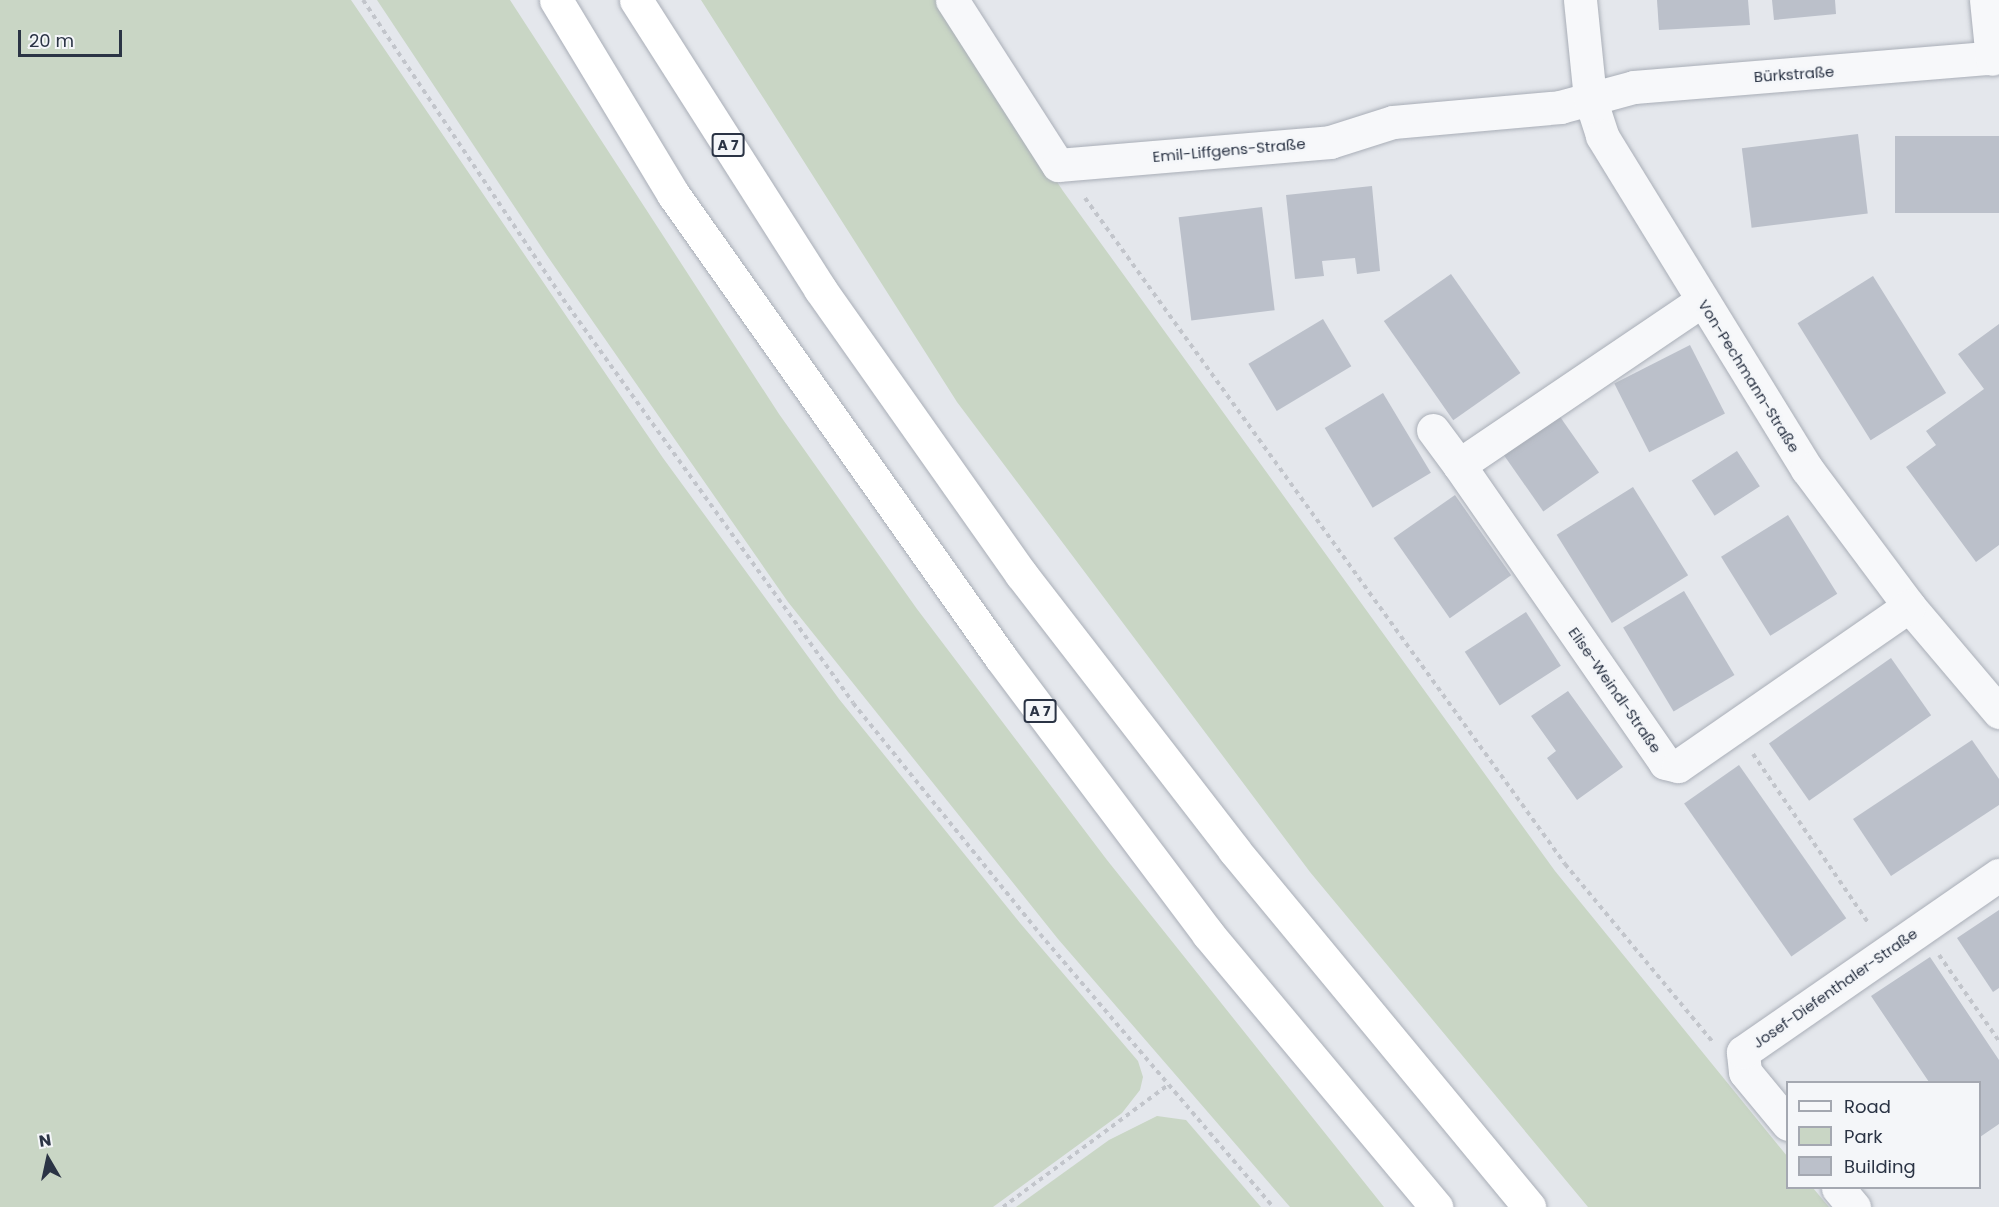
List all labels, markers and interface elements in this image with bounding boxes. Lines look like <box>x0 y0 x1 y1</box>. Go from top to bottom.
scale bar <box>21 18 124 56</box>
text: 20 m <box>29 28 74 53</box>
street label: Bürkstraße <box>1753 62 1835 86</box>
road number: A 7 <box>712 134 744 156</box>
street label: Emil-Liffgens-Straße <box>1152 134 1306 166</box>
street label: Von-Pechmann-Straße <box>1695 296 1803 456</box>
street label: Elise-Weindl-Straße <box>1565 624 1665 756</box>
road number: A 7 <box>1024 700 1056 722</box>
street label: Josef-Diefenthaler-Straße <box>1749 924 1921 1052</box>
legend <box>1786 1081 1981 1189</box>
text: Road <box>1844 1094 1891 1119</box>
text: Park <box>1844 1124 1883 1149</box>
text: N <box>37 1128 53 1153</box>
north arrow <box>18 1129 78 1189</box>
text: Building <box>1844 1154 1916 1179</box>

